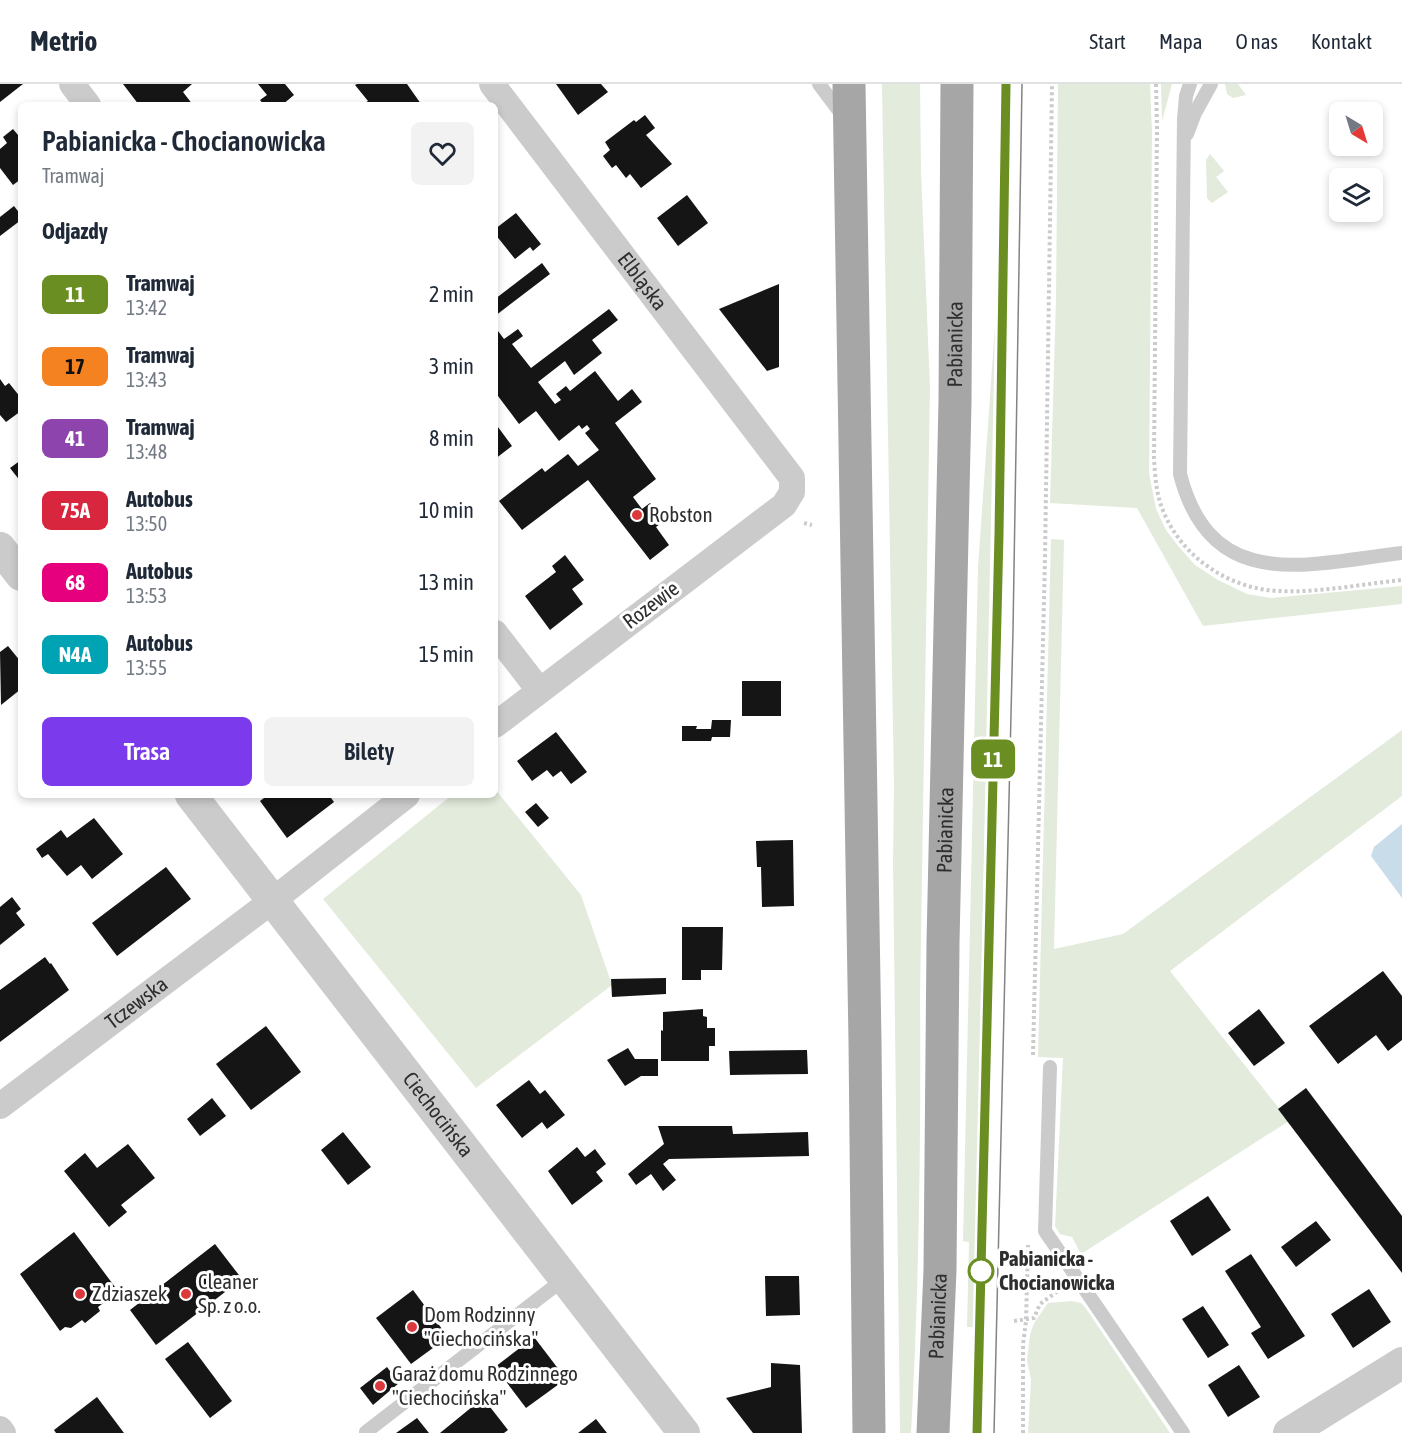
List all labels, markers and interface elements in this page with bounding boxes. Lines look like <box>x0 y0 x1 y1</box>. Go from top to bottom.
text: Metrio <box>30 25 97 57</box>
text: Start <box>1089 29 1126 53</box>
text: Mapa <box>1159 29 1202 53</box>
text: O nas <box>1235 29 1278 53</box>
text: Kontakt <box>1311 29 1372 53</box>
north arrow <box>1329 102 1383 156</box>
map controls <box>1329 102 1383 222</box>
button: heart <box>411 122 474 185</box>
text: Pabianicka - Chocianowicka <box>42 125 326 157</box>
text: Tramwaj <box>42 164 104 187</box>
button: layers <box>1329 168 1383 222</box>
text: Odjazdy <box>42 218 108 244</box>
street label: Elbląska <box>613 247 673 314</box>
text: Tramwaj <box>126 270 195 296</box>
text: 2 min <box>429 281 474 307</box>
text: 11 <box>65 282 85 306</box>
text: 13:42 <box>126 296 167 319</box>
street label: Pabianicka <box>942 301 967 387</box>
text: Tramwaj <box>126 342 195 368</box>
text: 3 min <box>429 353 474 379</box>
text: 17 <box>65 354 85 378</box>
text: 13:43 <box>126 368 167 391</box>
text: Tramwaj <box>126 414 195 440</box>
text: 8 min <box>429 425 474 451</box>
text: 41 <box>65 426 85 450</box>
text: 13:48 <box>126 440 167 463</box>
text: Autobus <box>126 486 193 512</box>
text: 10 min <box>419 497 474 523</box>
text: 75A <box>60 498 90 522</box>
place label: Robston <box>649 502 713 526</box>
marker: Robston <box>630 508 644 522</box>
text: 13:50 <box>126 512 167 535</box>
text: Autobus <box>126 558 193 584</box>
text: 13 min <box>419 569 474 595</box>
text: 68 <box>65 570 85 594</box>
street label: Rozewie <box>618 575 683 633</box>
text: 13:53 <box>126 584 167 607</box>
text: Autobus <box>126 630 193 656</box>
text: 15 min <box>419 641 474 667</box>
text: N4A <box>59 642 91 666</box>
text: 13:55 <box>126 656 167 679</box>
button: Trasa <box>42 717 252 786</box>
button: Bilety <box>264 717 474 786</box>
line badge: 11 <box>966 740 1020 778</box>
text: 11 <box>983 747 1003 771</box>
street label: Pabianicka <box>932 787 957 873</box>
street label: Tczewska <box>100 971 172 1033</box>
street label: Ciechocińska <box>398 1067 479 1161</box>
place label: Pabianicka - Chocianowicka <box>999 1246 1115 1294</box>
marker: Pabianicka - Chocianowicka <box>968 1258 994 1284</box>
place label: Cleaner Sp. z o.o. <box>198 1269 261 1317</box>
street label: Pabianicka <box>923 1273 951 1360</box>
place label: Zdziaszek <box>92 1281 167 1305</box>
marker: Zdziaszek <box>73 1287 87 1301</box>
marker: Cleaner Sp. z o.o. <box>179 1287 193 1301</box>
place label: Dom Rodzinny "Ciechocińska" <box>424 1302 539 1350</box>
marker: Dom Rodzinny "Ciechocińska" <box>405 1320 419 1334</box>
place label: Garaż domu Rodzinnego "Ciechocińska" <box>392 1361 578 1409</box>
marker: Garaż domu Rodzinnego "Ciechocińska" <box>373 1379 387 1393</box>

